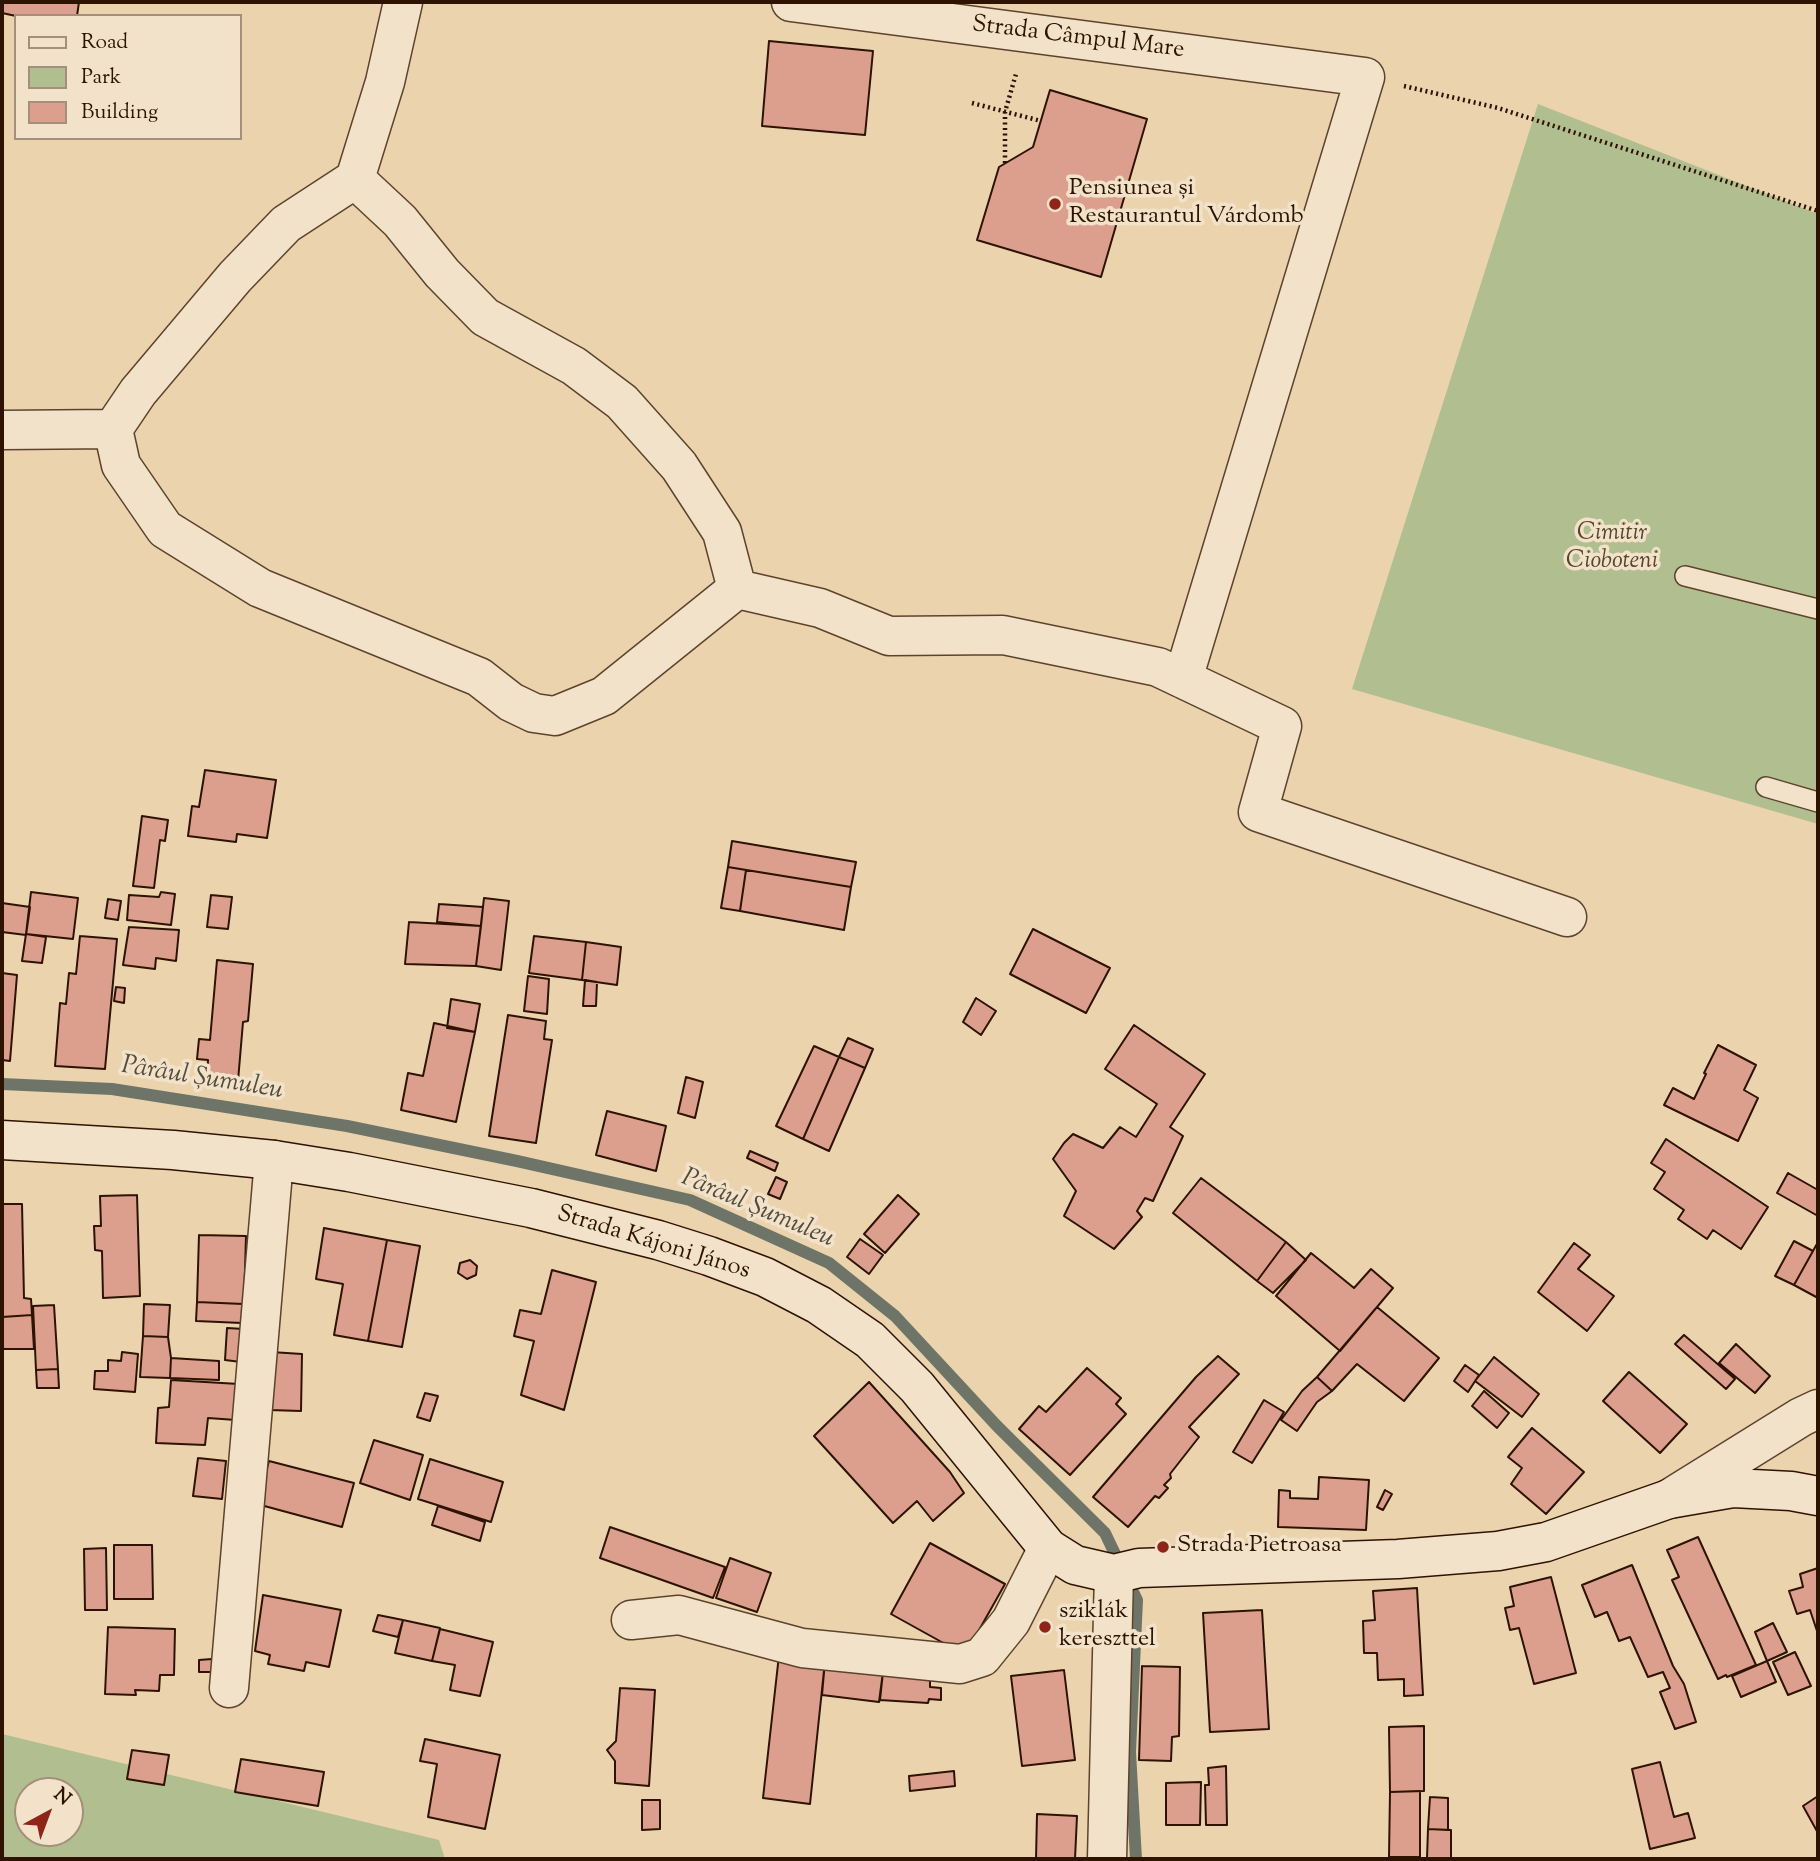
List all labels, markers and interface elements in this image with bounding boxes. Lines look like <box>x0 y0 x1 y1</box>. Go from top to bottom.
street label: Strada Câmpul Mare <box>970 12 1186 66</box>
legend <box>14 14 242 140</box>
text: Road <box>81 28 128 58</box>
text: Park <box>81 63 121 93</box>
text: Building <box>81 98 158 128</box>
place label: Pensiunea și Restaurantul Várdomb <box>1069 176 1304 232</box>
marker: Pensiunea și Restaurantul Várdomb <box>1047 196 1063 212</box>
park label: Cimitir Cioboteni <box>1566 521 1658 577</box>
water label: Pârâul Șumuleu <box>119 1052 285 1108</box>
water label: Pârâul Șumuleu <box>676 1164 838 1256</box>
street label: Strada Kájoni János <box>553 1201 753 1287</box>
place label: Strada Pietroasa <box>1177 1533 1342 1561</box>
marker: Strada Pietroasa <box>1155 1539 1171 1555</box>
place label: sziklák kereszttel <box>1059 1599 1156 1655</box>
marker: sziklák kereszttel <box>1037 1619 1053 1635</box>
north arrow <box>14 1777 84 1847</box>
text: N <box>47 1782 76 1812</box>

